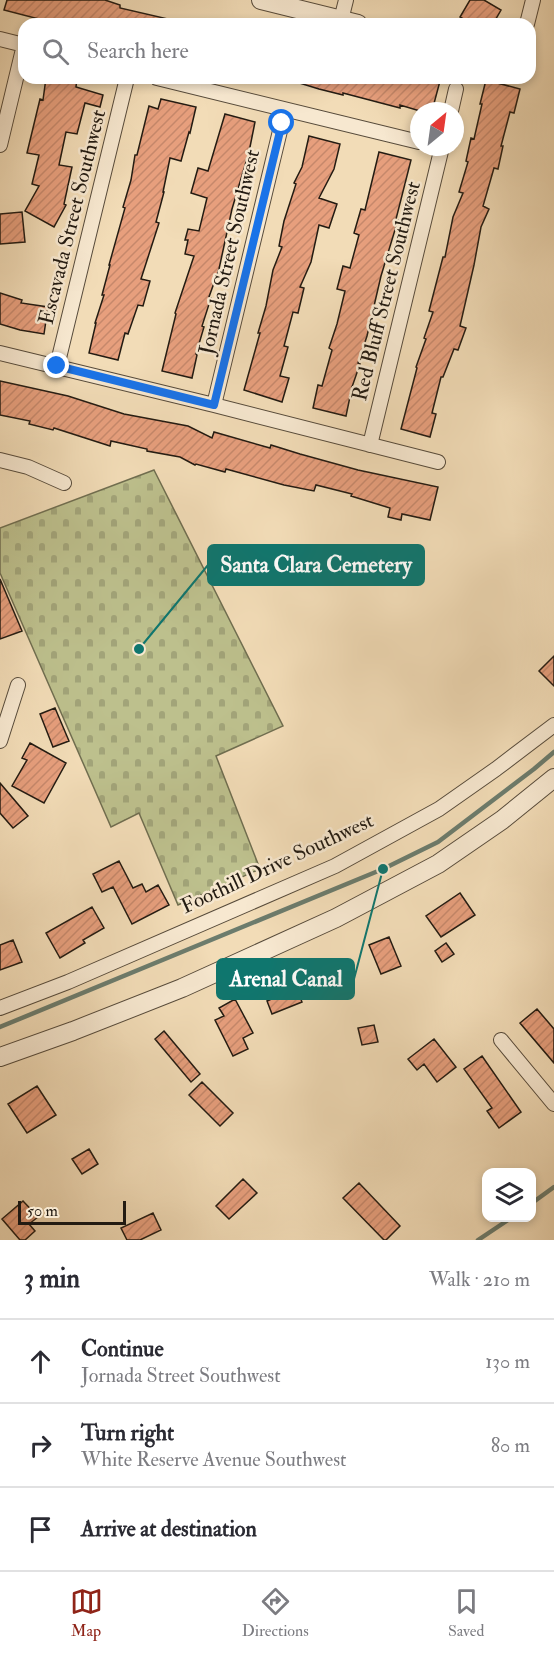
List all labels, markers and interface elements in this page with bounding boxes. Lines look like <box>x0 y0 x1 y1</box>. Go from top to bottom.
search box <box>18 18 536 84</box>
icon: search <box>39 35 72 68</box>
text: Search here <box>87 37 189 65</box>
north arrow <box>410 102 464 156</box>
street label: Escavada Street Southwest <box>33 107 112 328</box>
route start <box>268 109 294 135</box>
street label: Jornada Street Southwest <box>193 147 266 358</box>
street label: Red Bluff Street Southwest <box>346 178 427 404</box>
route end <box>43 352 69 378</box>
callout: Santa Clara Cemetery <box>208 545 424 585</box>
text: Santa Clara Cemetery <box>220 551 413 580</box>
street label: Foothill Drive Southwest <box>176 807 378 920</box>
callout: Arenal Canal <box>217 959 354 999</box>
text: Arenal Canal <box>228 965 343 993</box>
map controls <box>482 1168 536 1222</box>
button: layers <box>482 1168 536 1222</box>
scale bar <box>18 1198 126 1226</box>
text: 50 m <box>27 1201 58 1221</box>
text: 3 min <box>24 1263 80 1295</box>
text: Walk · 210 m <box>429 1267 530 1292</box>
text: Continue <box>81 1335 164 1363</box>
icon: ahead <box>24 1345 57 1378</box>
text: 130 m <box>485 1349 530 1374</box>
text: Jornada Street Southwest <box>81 1363 281 1388</box>
text: Turn right <box>81 1419 174 1447</box>
icon: right <box>24 1429 57 1462</box>
text: 80 m <box>491 1433 530 1458</box>
text: White Reserve Avenue Southwest <box>81 1447 346 1472</box>
icon: arrive <box>24 1513 57 1546</box>
text: Arrive at destination <box>81 1515 257 1543</box>
tab: Map <box>70 1585 103 1641</box>
tab: Directions <box>242 1585 309 1641</box>
tab: Saved <box>448 1585 484 1641</box>

